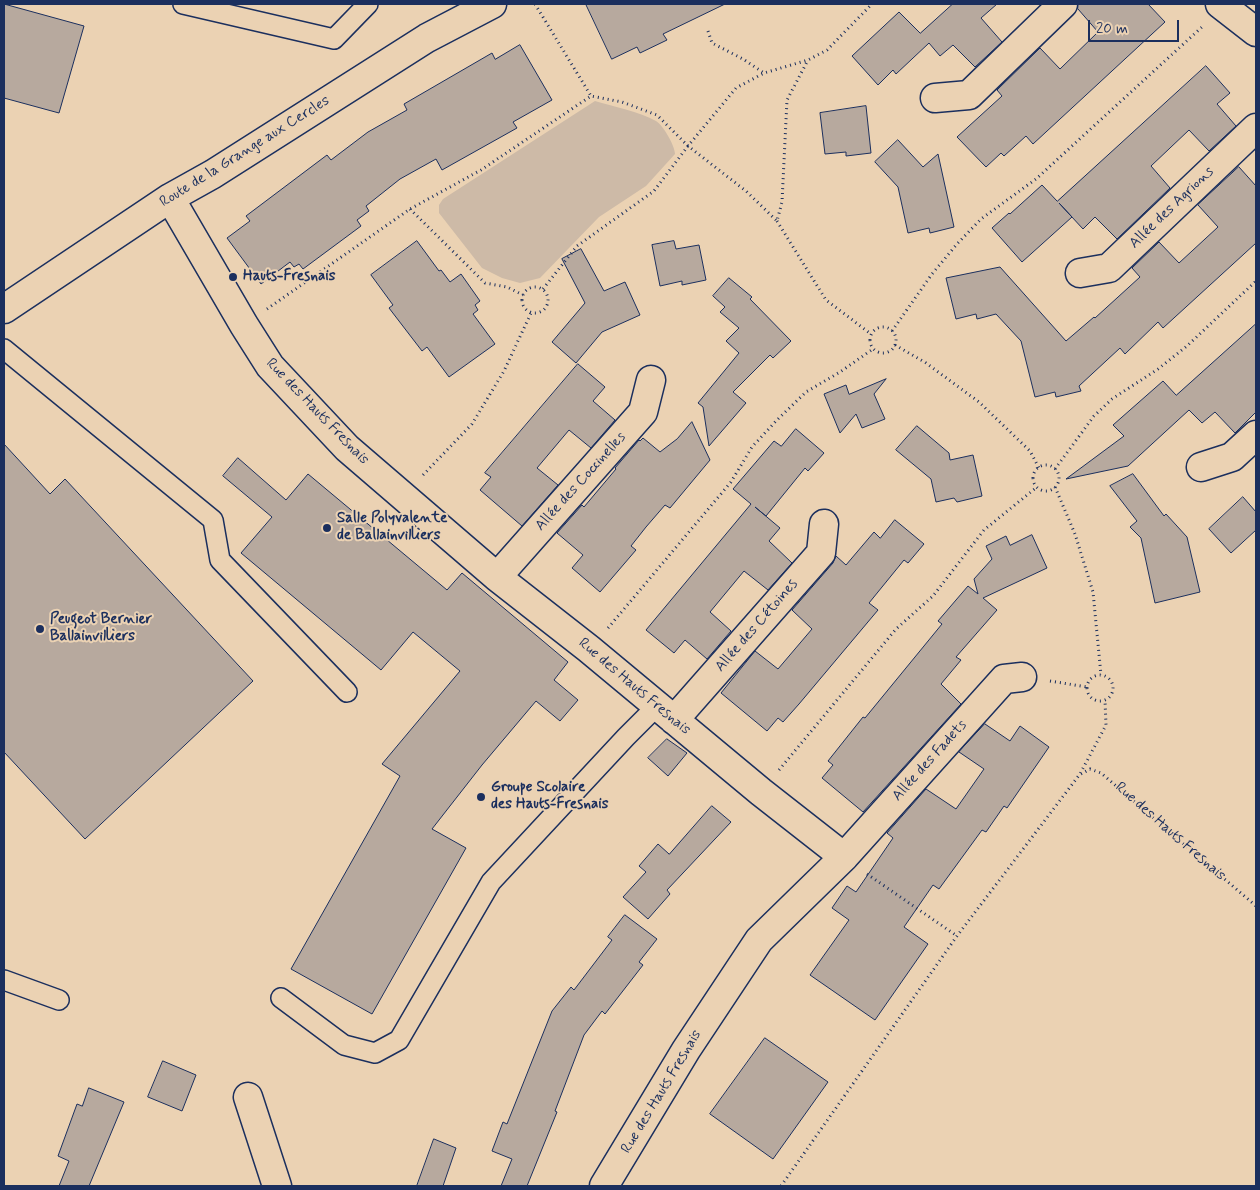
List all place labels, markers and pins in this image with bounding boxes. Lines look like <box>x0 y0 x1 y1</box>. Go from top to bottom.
place label: Hauts-Fresnais <box>243 268 335 286</box>
marker: Hauts-Fresnais <box>227 271 239 283</box>
place label: Salle Polyvalente de Ballainvilliers <box>337 510 447 545</box>
marker: Salle Polyvalente de Ballainvilliers <box>321 522 333 534</box>
place label: Peugeot Bernier Ballainvilliers <box>50 611 152 646</box>
marker: Peugeot Bernier Ballainvilliers <box>34 623 46 635</box>
place label: Groupe Scolaire des Hauts-Fresnais <box>491 779 608 814</box>
marker: Groupe Scolaire des Hauts-Fresnais <box>475 791 487 803</box>

